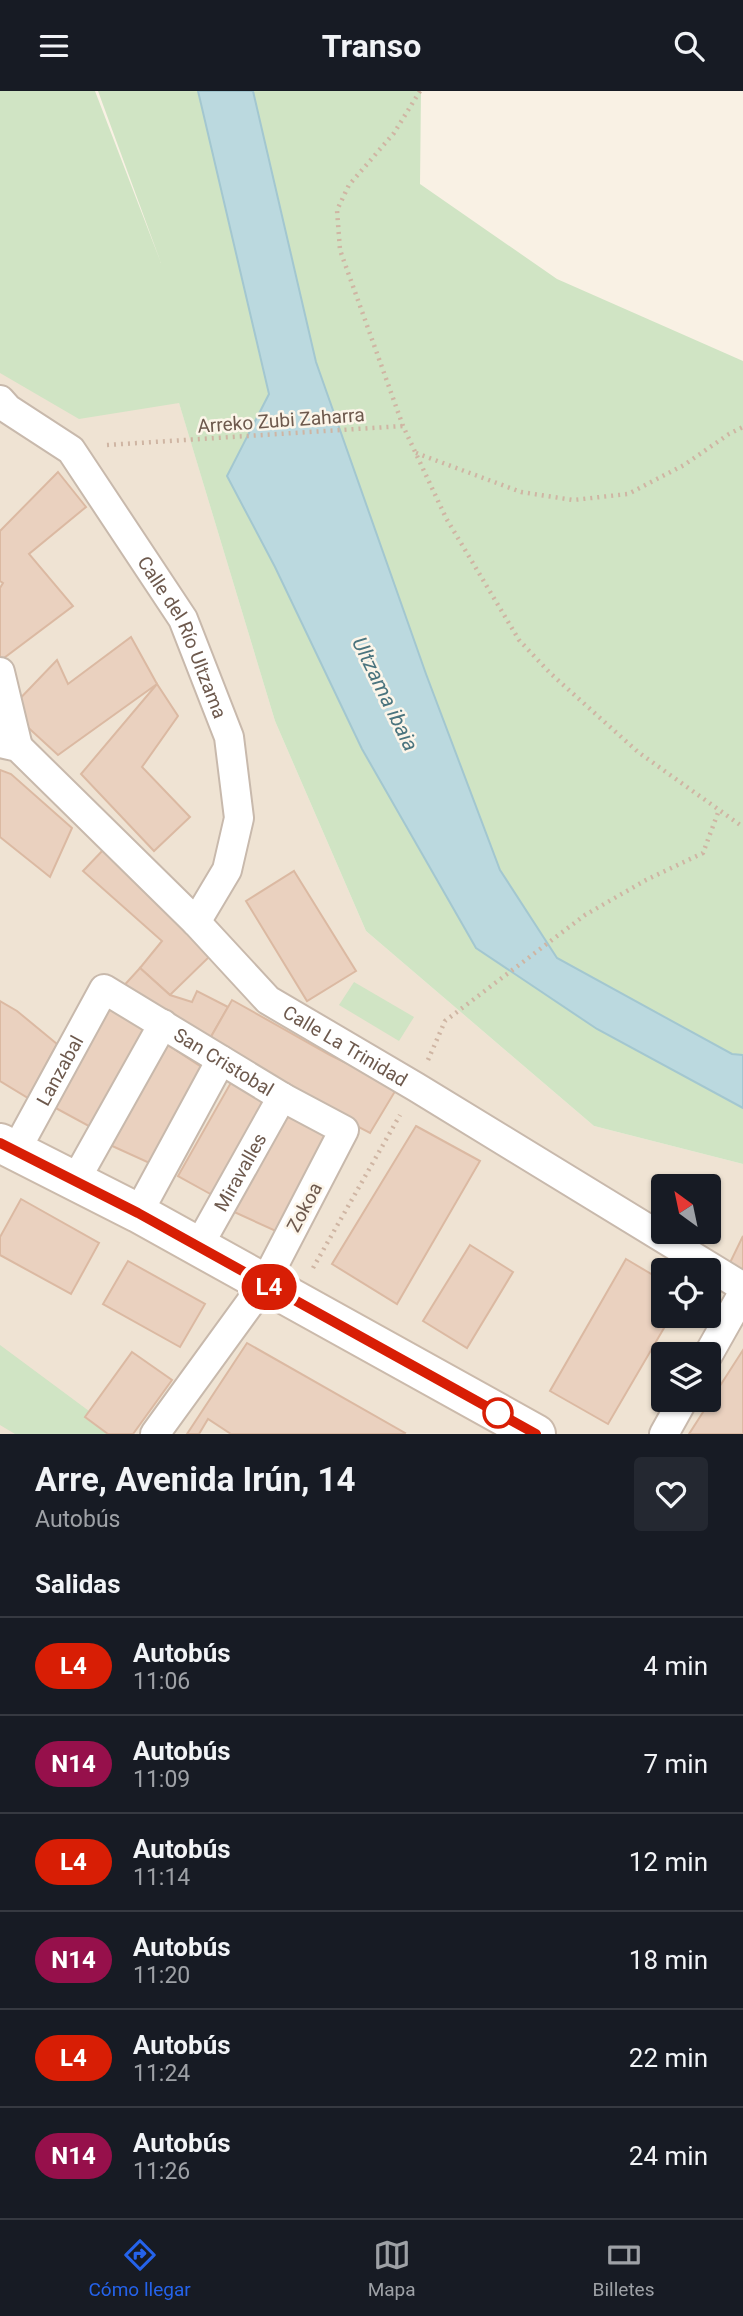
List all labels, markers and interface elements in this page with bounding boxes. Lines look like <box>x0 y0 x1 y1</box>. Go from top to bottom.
icon: menu <box>35 27 73 65</box>
text: Transo <box>322 27 421 65</box>
icon: search <box>670 27 708 65</box>
street label: Arreko Zubi Zaharra <box>197 403 365 438</box>
street label: Calle del Río Ultzama <box>132 552 232 722</box>
water label: Ultzama ibaia <box>347 633 423 755</box>
street label: Calle La Trinidad <box>279 1000 411 1091</box>
street label: San Cristobal <box>170 1023 278 1101</box>
street label: Lanzabal <box>32 1032 88 1110</box>
street label: Miravalles <box>209 1129 272 1215</box>
north arrow <box>651 1174 721 1244</box>
map controls <box>651 1174 721 1412</box>
street label: Zokoa <box>282 1179 327 1236</box>
button: locate <box>651 1258 721 1328</box>
line badge: L4 <box>238 1264 300 1310</box>
text: L4 <box>256 1273 282 1301</box>
button: layers <box>651 1342 721 1412</box>
unlabelled marker <box>483 1398 513 1428</box>
button: heart <box>634 1457 708 1531</box>
text: Arre, Avenida Irún, 14 <box>35 1460 355 1499</box>
text: Autobús <box>35 1506 120 1533</box>
text: Salidas <box>35 1569 121 1599</box>
text: Autobús <box>133 1638 231 1668</box>
text: 4 min <box>643 1651 708 1681</box>
text: L4 <box>60 1652 87 1680</box>
text: 11:06 <box>133 1668 190 1695</box>
text: Autobús <box>133 1736 231 1766</box>
text: 7 min <box>643 1749 708 1779</box>
text: N14 <box>51 1750 96 1778</box>
text: 11:09 <box>133 1766 190 1793</box>
text: Autobús <box>133 1834 231 1864</box>
text: 12 min <box>629 1847 708 1877</box>
text: L4 <box>60 1848 87 1876</box>
text: 11:14 <box>133 1864 190 1891</box>
text: Autobús <box>133 1932 231 1962</box>
text: 18 min <box>629 1945 708 1975</box>
text: N14 <box>51 1946 96 1974</box>
text: 11:20 <box>133 1962 190 1989</box>
text: Autobús <box>133 2030 231 2060</box>
text: 22 min <box>629 2043 708 2073</box>
text: L4 <box>60 2044 87 2072</box>
text: 11:24 <box>133 2060 190 2087</box>
text: Autobús <box>133 2128 231 2158</box>
text: 24 min <box>629 2141 708 2171</box>
text: N14 <box>51 2142 96 2170</box>
text: 11:26 <box>133 2158 190 2185</box>
tab: Cómo llegar <box>89 2236 191 2301</box>
tab: Mapa <box>368 2236 416 2301</box>
tab: Billetes <box>593 2236 654 2301</box>

